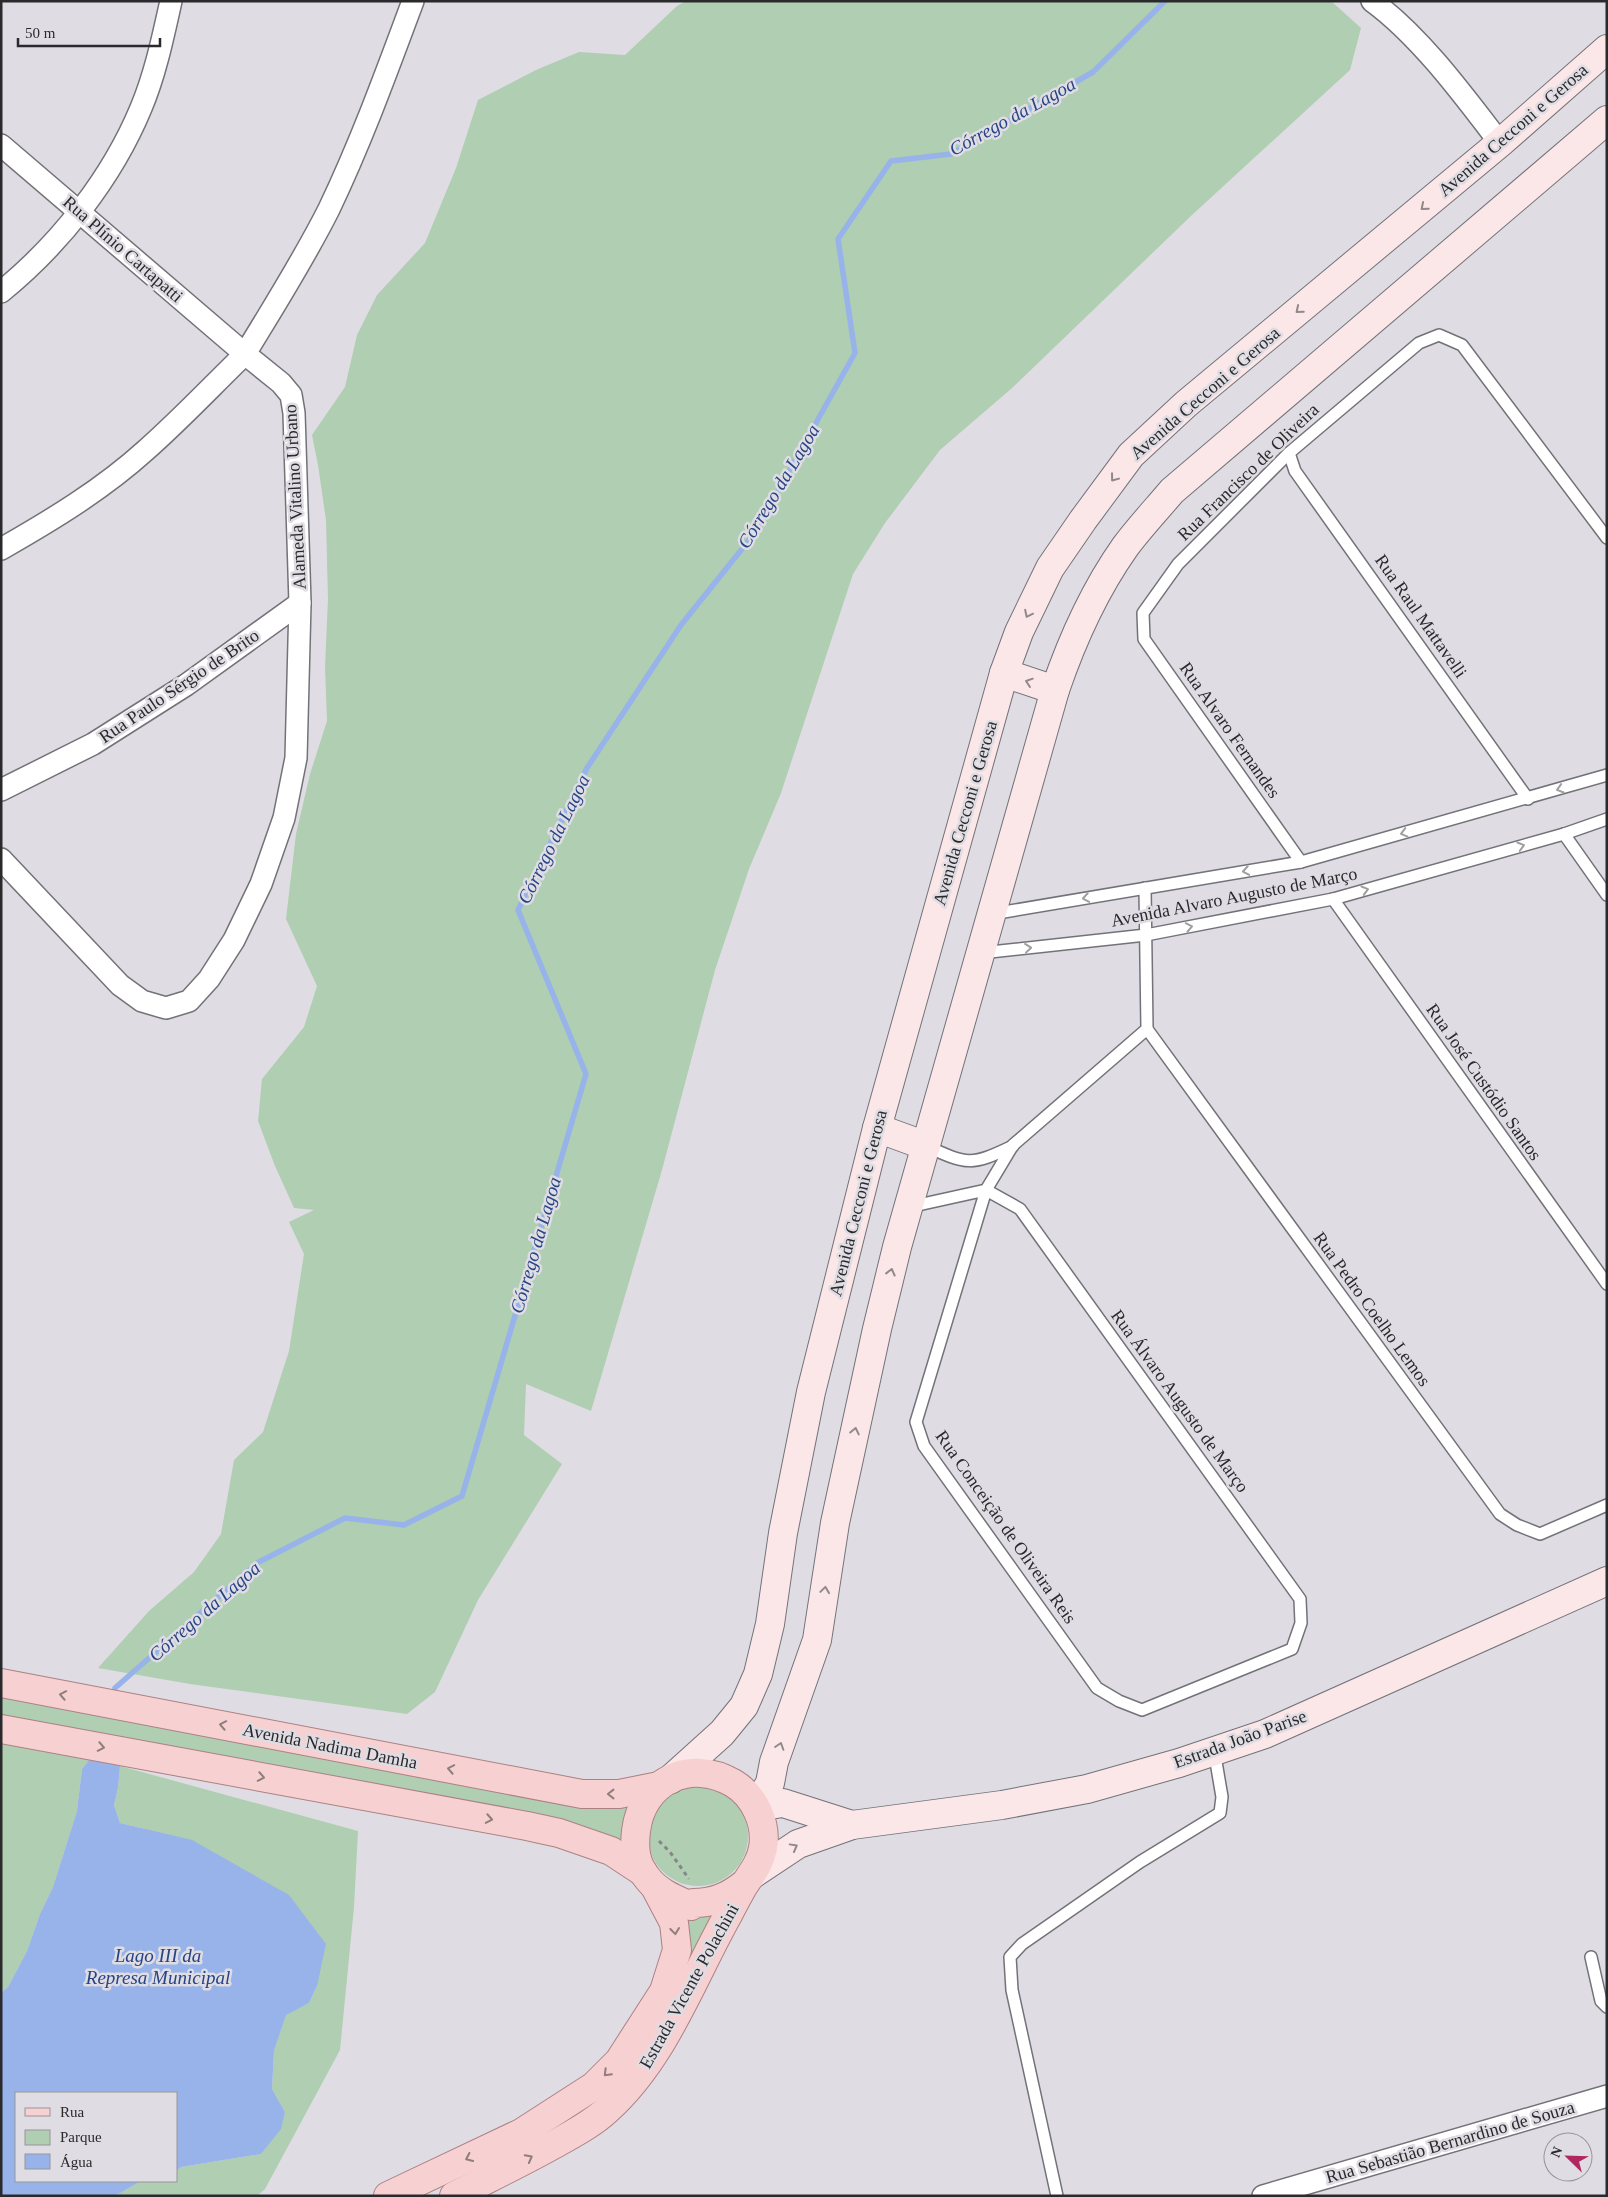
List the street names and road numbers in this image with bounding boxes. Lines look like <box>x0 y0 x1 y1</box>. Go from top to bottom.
street label: Avenida Cecconi e Gerosa <box>1434 60 1592 200</box>
street label: Rua Plínio Cartapatti <box>59 192 187 306</box>
street label: Avenida Cecconi e Gerosa <box>1126 323 1284 463</box>
street label: Rua Francisco de Oliveira <box>1173 399 1323 545</box>
street label: Alameda Vitalino Urbano <box>280 404 310 590</box>
street label: Rua Raul Mattavelli <box>1371 550 1471 682</box>
street label: Rua Paulo Sérgio de Brito <box>95 625 263 747</box>
street label: Rua Alvaro Fernandes <box>1176 658 1284 802</box>
street label: Avenida Cecconi e Gerosa <box>929 718 1001 908</box>
street label: Avenida Alvaro Augusto de Março <box>1109 863 1359 931</box>
street label: Rua José Custódio Santos <box>1422 1000 1546 1164</box>
street label: Avenida Cecconi e Gerosa <box>825 1108 891 1298</box>
street label: Rua Pedro Coelho Lemos <box>1309 1228 1435 1390</box>
street label: Rua Álvaro Augusto de Março <box>1107 1305 1254 1496</box>
street label: Rua Conceição de Oliveira Reis <box>932 1427 1080 1627</box>
street label: Estrada João Parise <box>1171 1706 1309 1772</box>
street label: Avenida Nadima Damha <box>241 1719 419 1773</box>
street label: Estrada Vicente Polachini <box>635 1900 743 2072</box>
street label: Rua Sebastião Bernardino de Souza <box>1323 2097 1577 2187</box>

